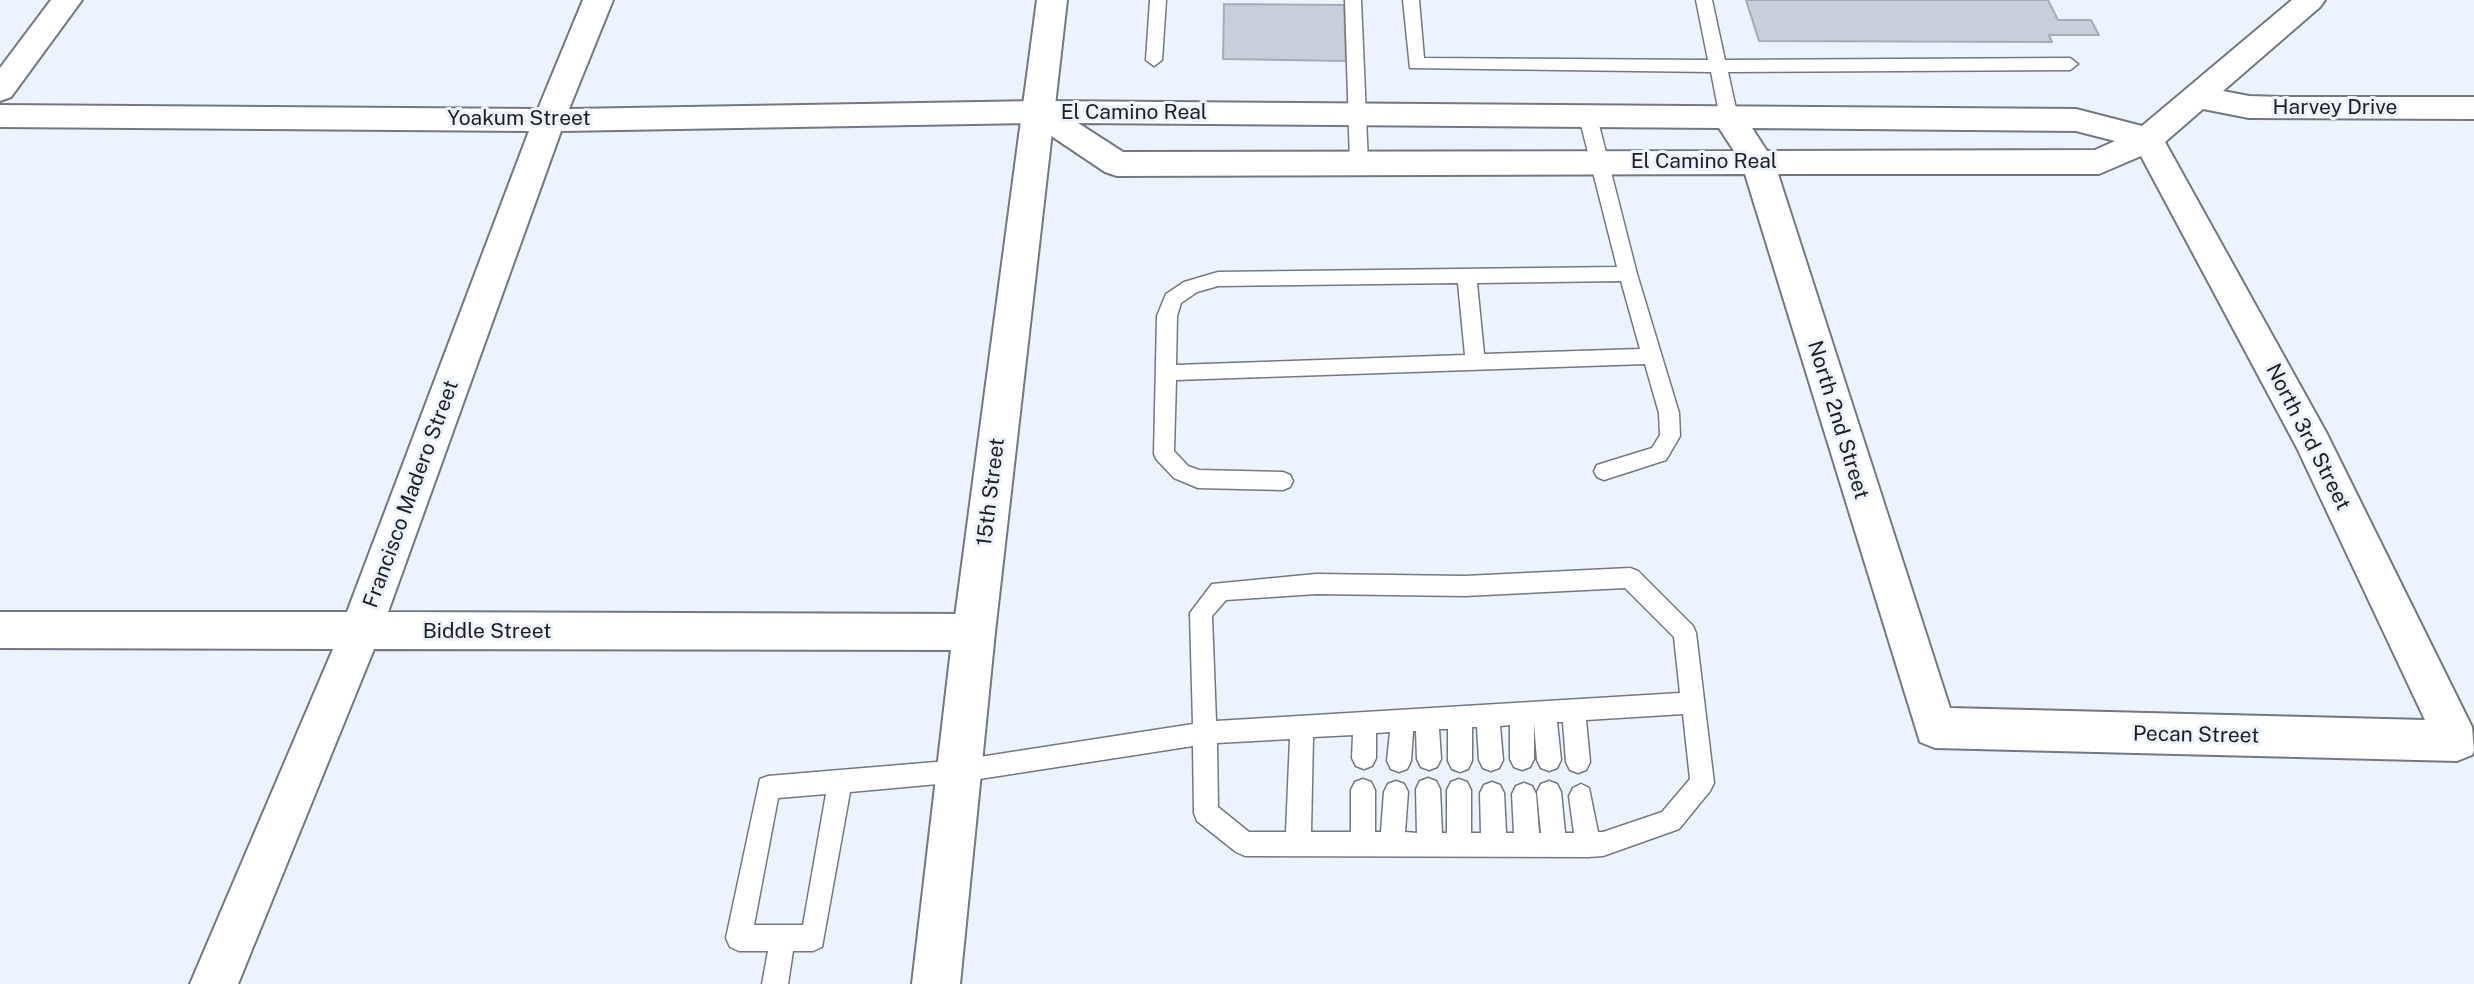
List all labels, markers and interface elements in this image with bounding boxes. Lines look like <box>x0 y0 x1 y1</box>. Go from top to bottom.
street label: Harvey Drive <box>2273 95 2397 121</box>
street label: El Camino Real <box>1061 100 1207 126</box>
street label: Yoakum Street <box>447 106 591 132</box>
street label: El Camino Real <box>1631 149 1777 175</box>
street label: North 2nd Street <box>1802 338 1874 502</box>
street label: North 3rd Street <box>2260 360 2356 514</box>
street label: Francisco Madero Street <box>358 377 464 611</box>
street label: 15th Street <box>972 437 1010 547</box>
street label: Biddle Street <box>423 619 551 645</box>
street label: Pecan Street <box>2133 721 2259 749</box>

